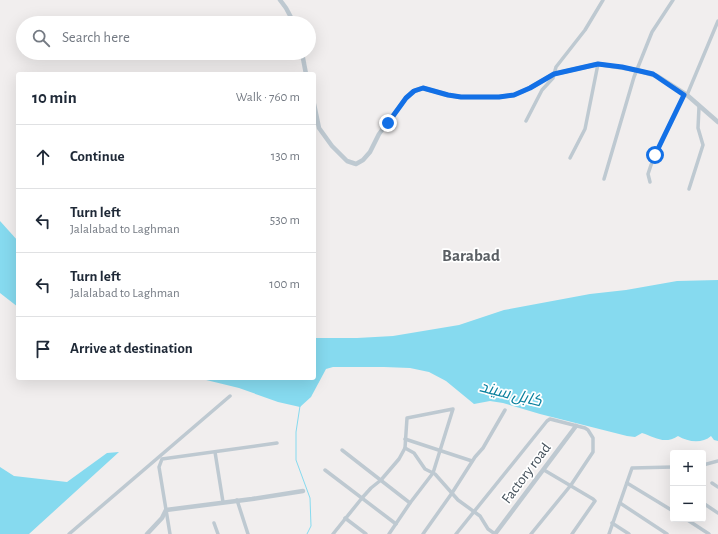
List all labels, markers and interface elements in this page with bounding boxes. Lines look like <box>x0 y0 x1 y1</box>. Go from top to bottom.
search box <box>16 16 316 60</box>
icon: search <box>30 27 52 49</box>
text: Search here <box>62 30 130 45</box>
text: 10 min <box>32 89 77 106</box>
text: Walk · 760 m <box>236 91 300 104</box>
route end <box>379 114 397 132</box>
icon: ahead <box>32 146 54 168</box>
route start <box>646 146 664 164</box>
text: Continue <box>70 149 125 164</box>
text: 130 m <box>271 150 300 163</box>
text: Turn left <box>70 205 121 220</box>
icon: left <box>32 210 54 232</box>
text: 530 m <box>270 214 300 227</box>
text: Jalalabad to Laghman <box>70 223 180 236</box>
district label: Barabad <box>442 247 500 264</box>
text: Turn left <box>70 269 121 284</box>
icon: left <box>32 274 54 296</box>
text: 100 m <box>269 278 300 291</box>
text: Jalalabad to Laghman <box>70 287 180 300</box>
icon: arrive <box>32 338 54 360</box>
text: Arrive at destination <box>70 341 193 356</box>
water label: کابل سيند <box>478 378 544 410</box>
street label: Factory road <box>499 440 554 506</box>
map controls <box>670 450 706 522</box>
button: + <box>670 450 706 486</box>
button: − <box>670 486 706 522</box>

